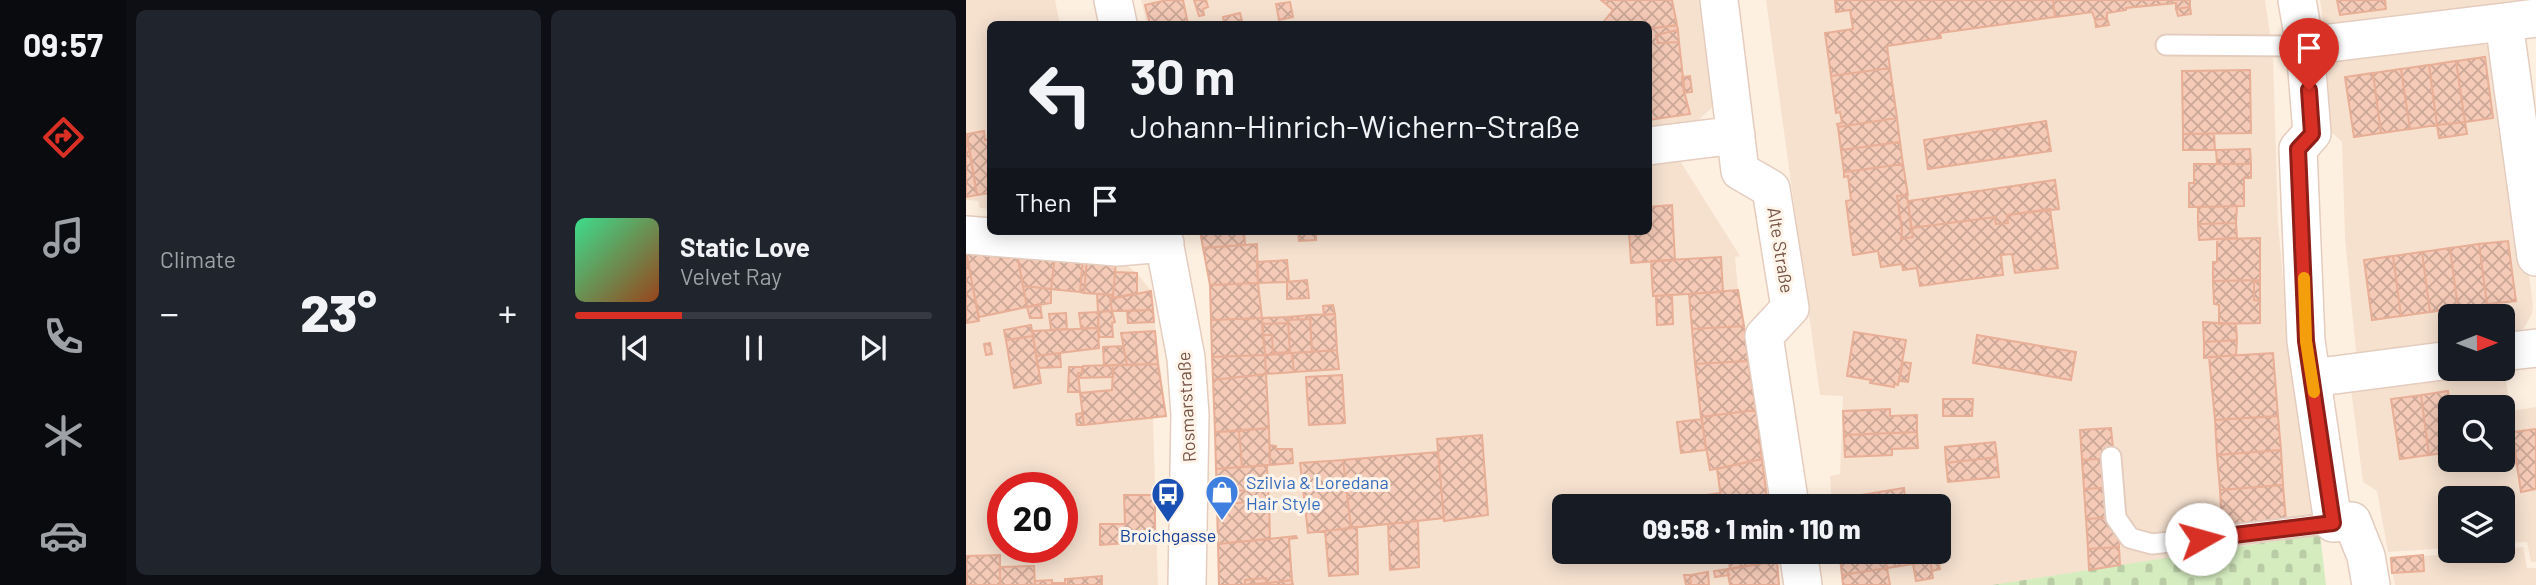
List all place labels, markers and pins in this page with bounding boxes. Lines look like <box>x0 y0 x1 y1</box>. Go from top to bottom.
pin <box>2279 18 2339 90</box>
place label: Szilvia & Loredana Hair Style <box>1246 471 1389 514</box>
shop icon: Szilvia & Loredana Hair Style <box>1203 473 1241 522</box>
bus stop icon: Broichgasse <box>1149 475 1187 524</box>
place label: Broichgasse <box>1120 524 1216 546</box>

